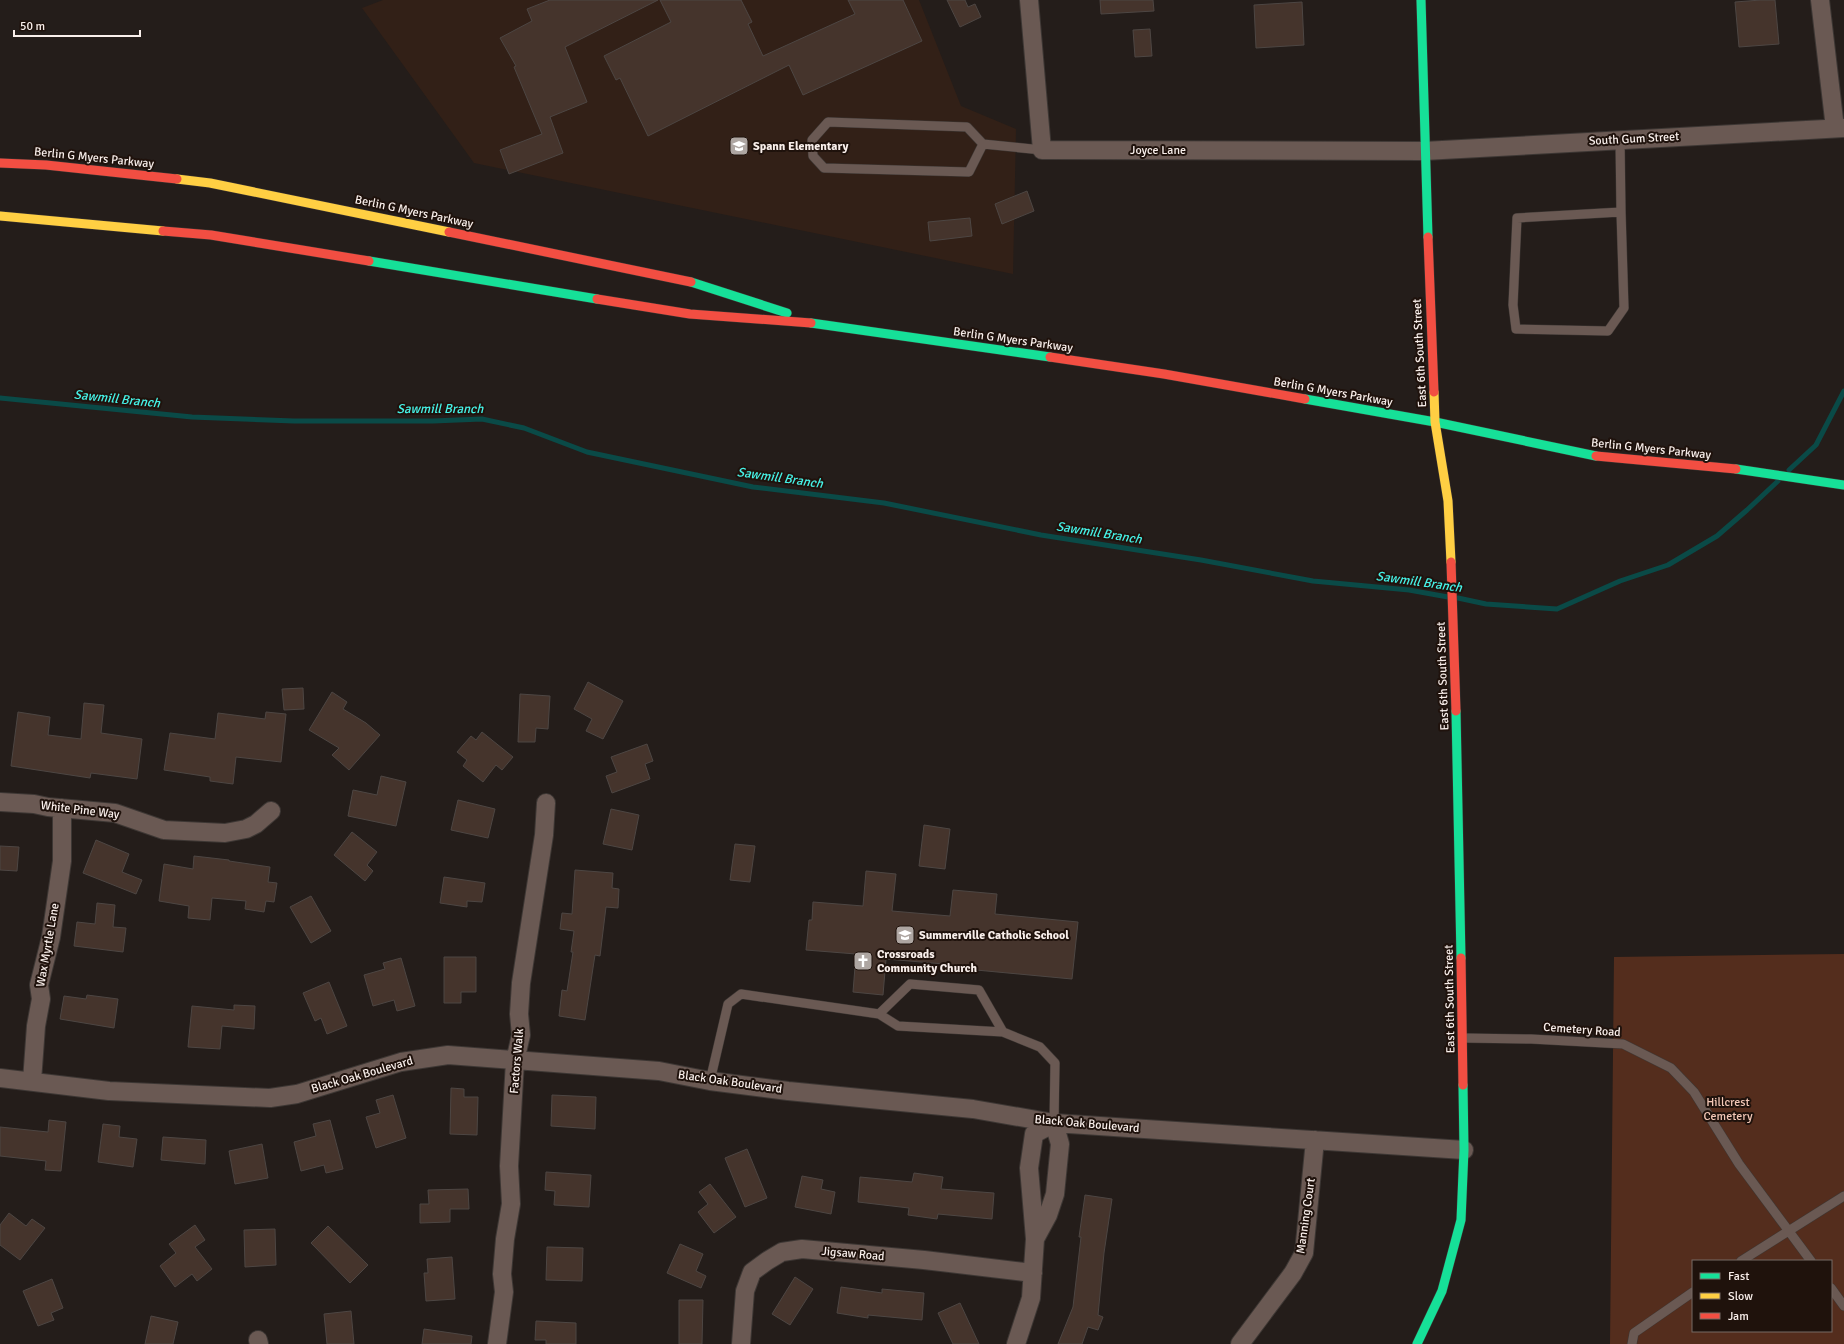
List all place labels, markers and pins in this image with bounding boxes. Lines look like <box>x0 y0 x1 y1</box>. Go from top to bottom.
school or university icon: Spann Elementary <box>728 135 750 157</box>
place label: Spann Elementary <box>753 139 849 154</box>
school or university icon: Summerville Catholic School <box>894 924 916 946</box>
place label: Summerville Catholic School <box>919 928 1069 943</box>
place label: Crossroads Community Church <box>877 947 978 976</box>
church icon: Crossroads Community Church <box>852 950 874 972</box>

